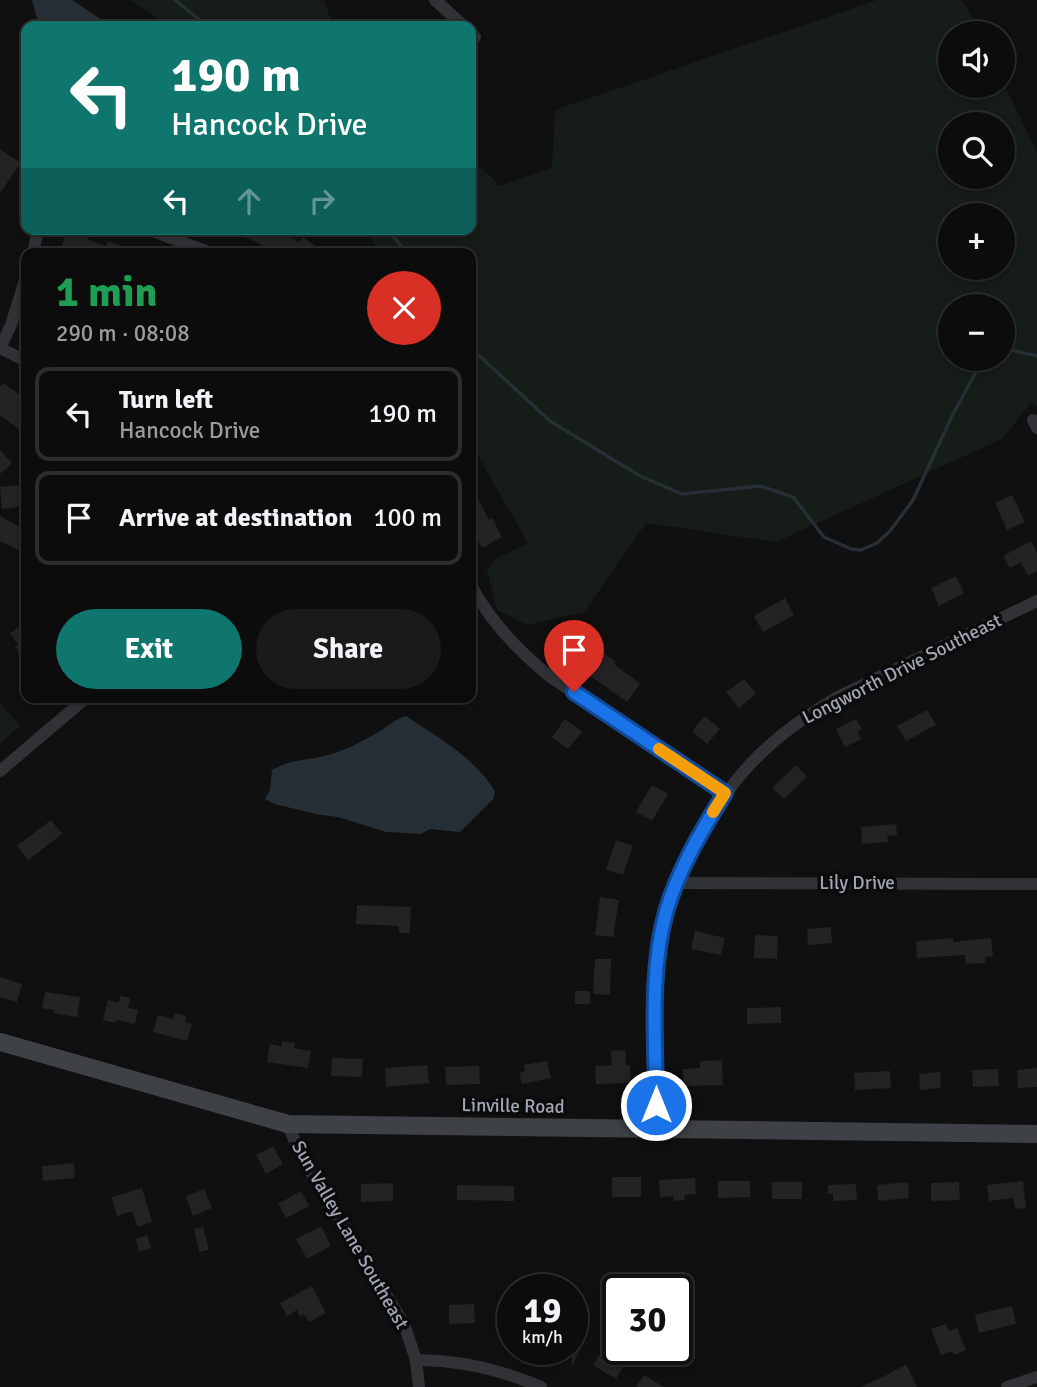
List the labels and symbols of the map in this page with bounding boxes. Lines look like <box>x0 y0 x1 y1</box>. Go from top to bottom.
street label: Longworth Drive Southeast <box>798 608 1006 730</box>
pin <box>544 620 604 692</box>
street label: Lily Drive <box>819 871 895 895</box>
position arrow <box>619 1068 693 1142</box>
street label: Linville Road <box>461 1093 565 1119</box>
street label: Sun Valley Lane Southeast <box>286 1136 414 1334</box>
speed limit sign: 30 <box>602 1274 693 1365</box>

